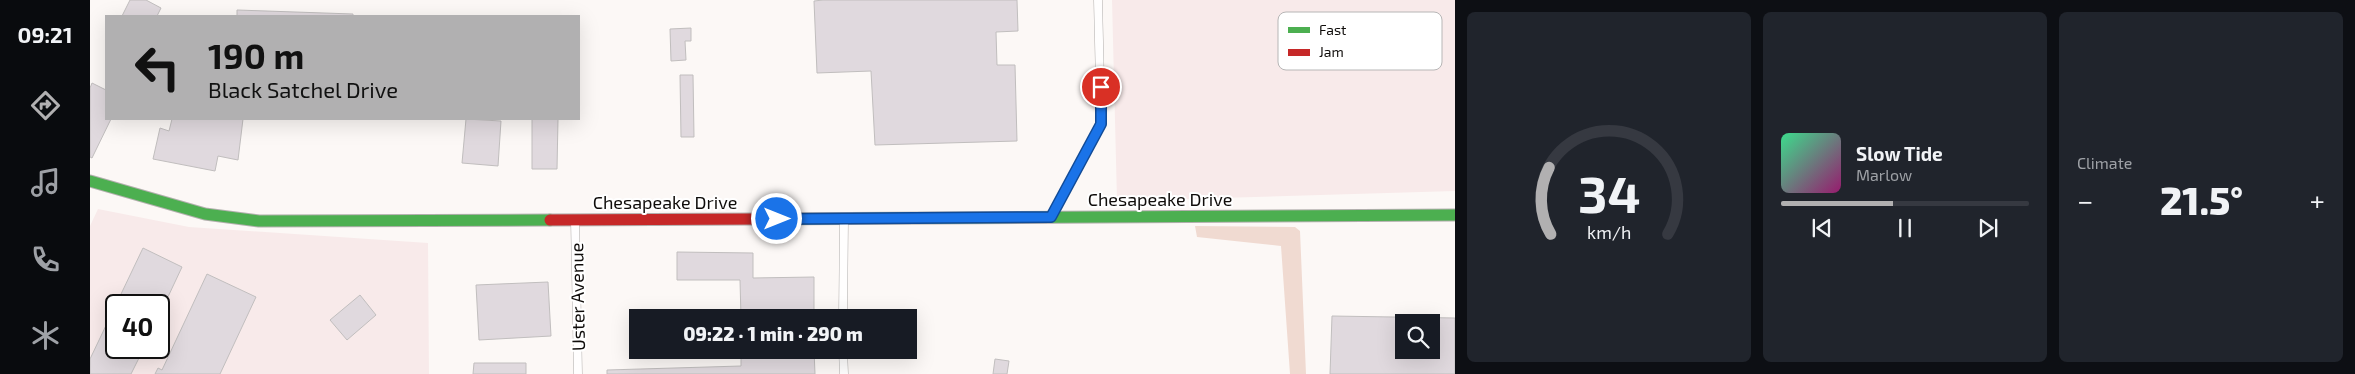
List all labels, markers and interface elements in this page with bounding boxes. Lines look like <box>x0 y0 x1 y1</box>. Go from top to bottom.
legend <box>1278 12 1442 70</box>
text: 09:21 <box>18 21 72 47</box>
text: Fast <box>1319 21 1346 38</box>
text: 190 m <box>208 34 304 76</box>
icon: left <box>125 35 190 100</box>
text: Jam <box>1319 43 1344 60</box>
pin <box>1080 66 1122 108</box>
icon: arrive <box>1087 73 1115 101</box>
text: Black Satchel Drive <box>208 76 398 102</box>
icon: directions <box>28 88 63 123</box>
text: Slow Tide <box>1856 142 1943 165</box>
text: Climate <box>2077 153 2132 172</box>
text: 34 <box>1578 161 1640 223</box>
icon: music <box>28 165 63 200</box>
text: Marlow <box>1856 165 1912 184</box>
text: 21.5° <box>2160 177 2243 223</box>
text: − <box>2077 183 2093 217</box>
text: + <box>2310 183 2325 217</box>
street label: Chesapeake Drive <box>1088 188 1232 210</box>
street label: Chesapeake Drive <box>593 191 737 213</box>
position arrow <box>750 192 802 244</box>
icon: previous <box>1808 214 1836 242</box>
icon: pause <box>1891 214 1919 242</box>
icon: next <box>1974 214 2002 242</box>
text: km/h <box>1587 221 1631 243</box>
icon: phone <box>28 242 63 277</box>
street label: Uster Avenue <box>565 243 589 351</box>
speed limit sign: 40 <box>105 294 170 359</box>
map controls <box>1395 314 1440 359</box>
button: search <box>1395 314 1440 359</box>
icon: climate <box>28 318 63 353</box>
text: 09:22 · 1 min · 290 m <box>683 322 863 345</box>

